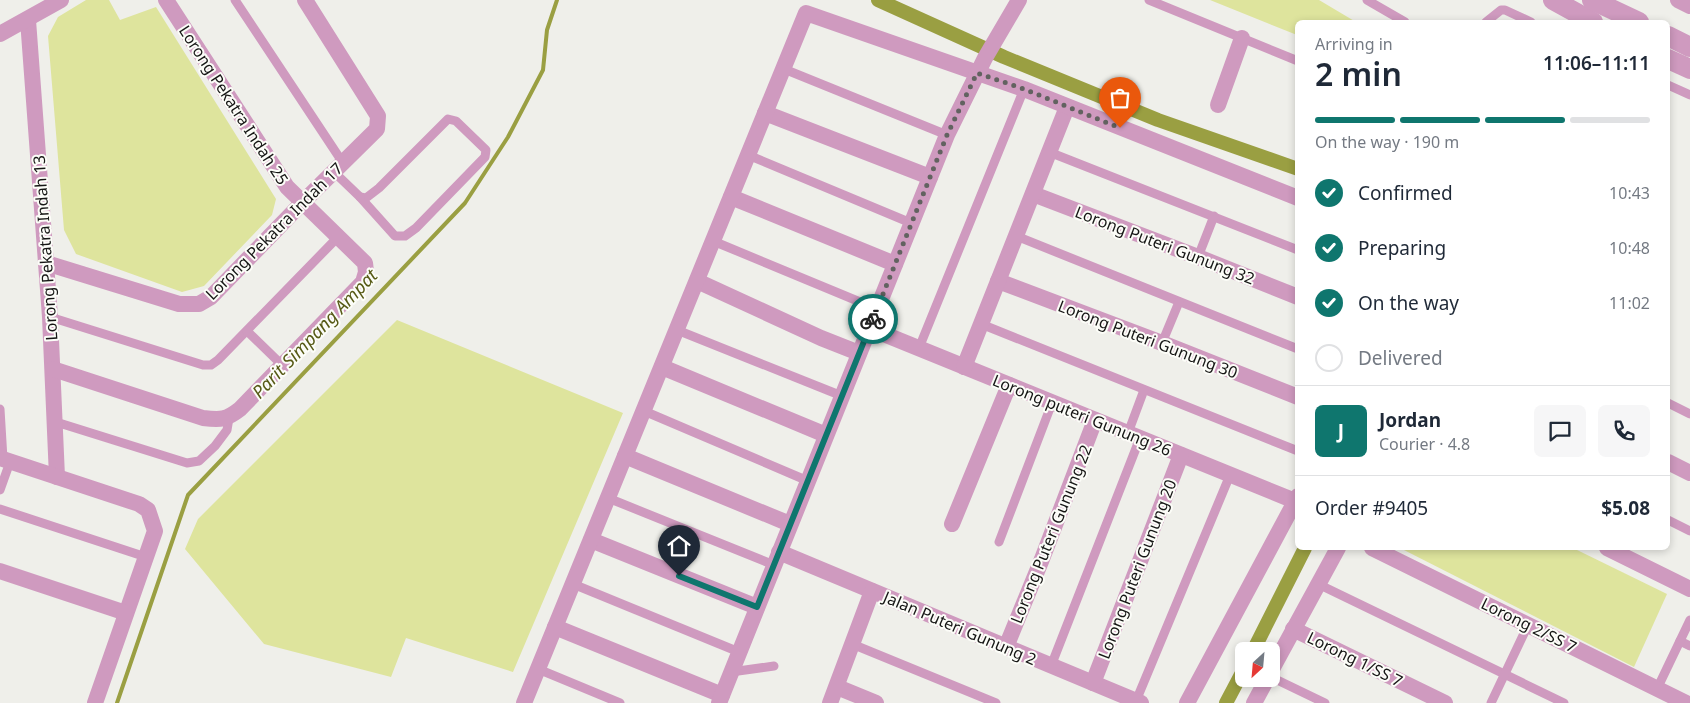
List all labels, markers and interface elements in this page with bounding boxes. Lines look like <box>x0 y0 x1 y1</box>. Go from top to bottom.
street label: Lorong Pekatra Indah 25 <box>174 21 294 189</box>
text: Arriving in <box>1315 33 1393 55</box>
text: 11:06–11:11 <box>1543 50 1650 76</box>
text: 2 min <box>1315 52 1402 95</box>
pin <box>1099 77 1141 128</box>
icon: bag <box>1106 84 1134 112</box>
text: On the way · 190 m <box>1315 131 1459 153</box>
street label: Lorong Pekatra Indah 13 <box>28 155 62 341</box>
street label: Lorong Pekatra Indah 17 <box>201 158 347 304</box>
icon: check <box>1315 179 1343 207</box>
text: Confirmed <box>1358 180 1453 206</box>
text: 10:43 <box>1609 182 1650 204</box>
street label: Lorong Puteri Gunung 32 <box>1072 201 1258 289</box>
icon: check <box>1315 234 1343 262</box>
text: Preparing <box>1358 235 1446 261</box>
text: 10:48 <box>1609 237 1650 259</box>
water label: Parit Simpang Ampat <box>246 263 383 403</box>
icon: check <box>1315 289 1343 317</box>
text: On the way <box>1358 290 1459 316</box>
text: 11:02 <box>1609 292 1650 314</box>
courier <box>848 294 898 344</box>
street label: Lorong Puteri Gunung 30 <box>1055 295 1241 383</box>
icon: bike <box>859 305 887 333</box>
text: Delivered <box>1358 345 1443 371</box>
street label: Lorong puteri Gunung 26 <box>989 369 1175 461</box>
button: chat <box>1534 405 1586 457</box>
button: phone <box>1598 405 1650 457</box>
text: Jordan <box>1379 407 1441 433</box>
text: J <box>1338 418 1344 444</box>
text: Courier · 4.8 <box>1379 433 1470 455</box>
street label: Lorong Puteri Gunung 22 <box>1005 441 1097 627</box>
street label: Lorong Puteri Gunung 20 <box>1093 476 1181 662</box>
text: Order #9405 <box>1315 495 1428 521</box>
text: $5.08 <box>1601 495 1650 521</box>
pin <box>658 525 700 576</box>
icon: home <box>665 532 693 560</box>
street label: Jalan Puteri Gunung 2 <box>878 585 1040 670</box>
street label: Lorong 2/SS 7 <box>1477 592 1581 658</box>
street label: Lorong 1/SS 7 <box>1303 626 1407 692</box>
north arrow <box>1235 642 1280 688</box>
map controls <box>1235 642 1280 687</box>

